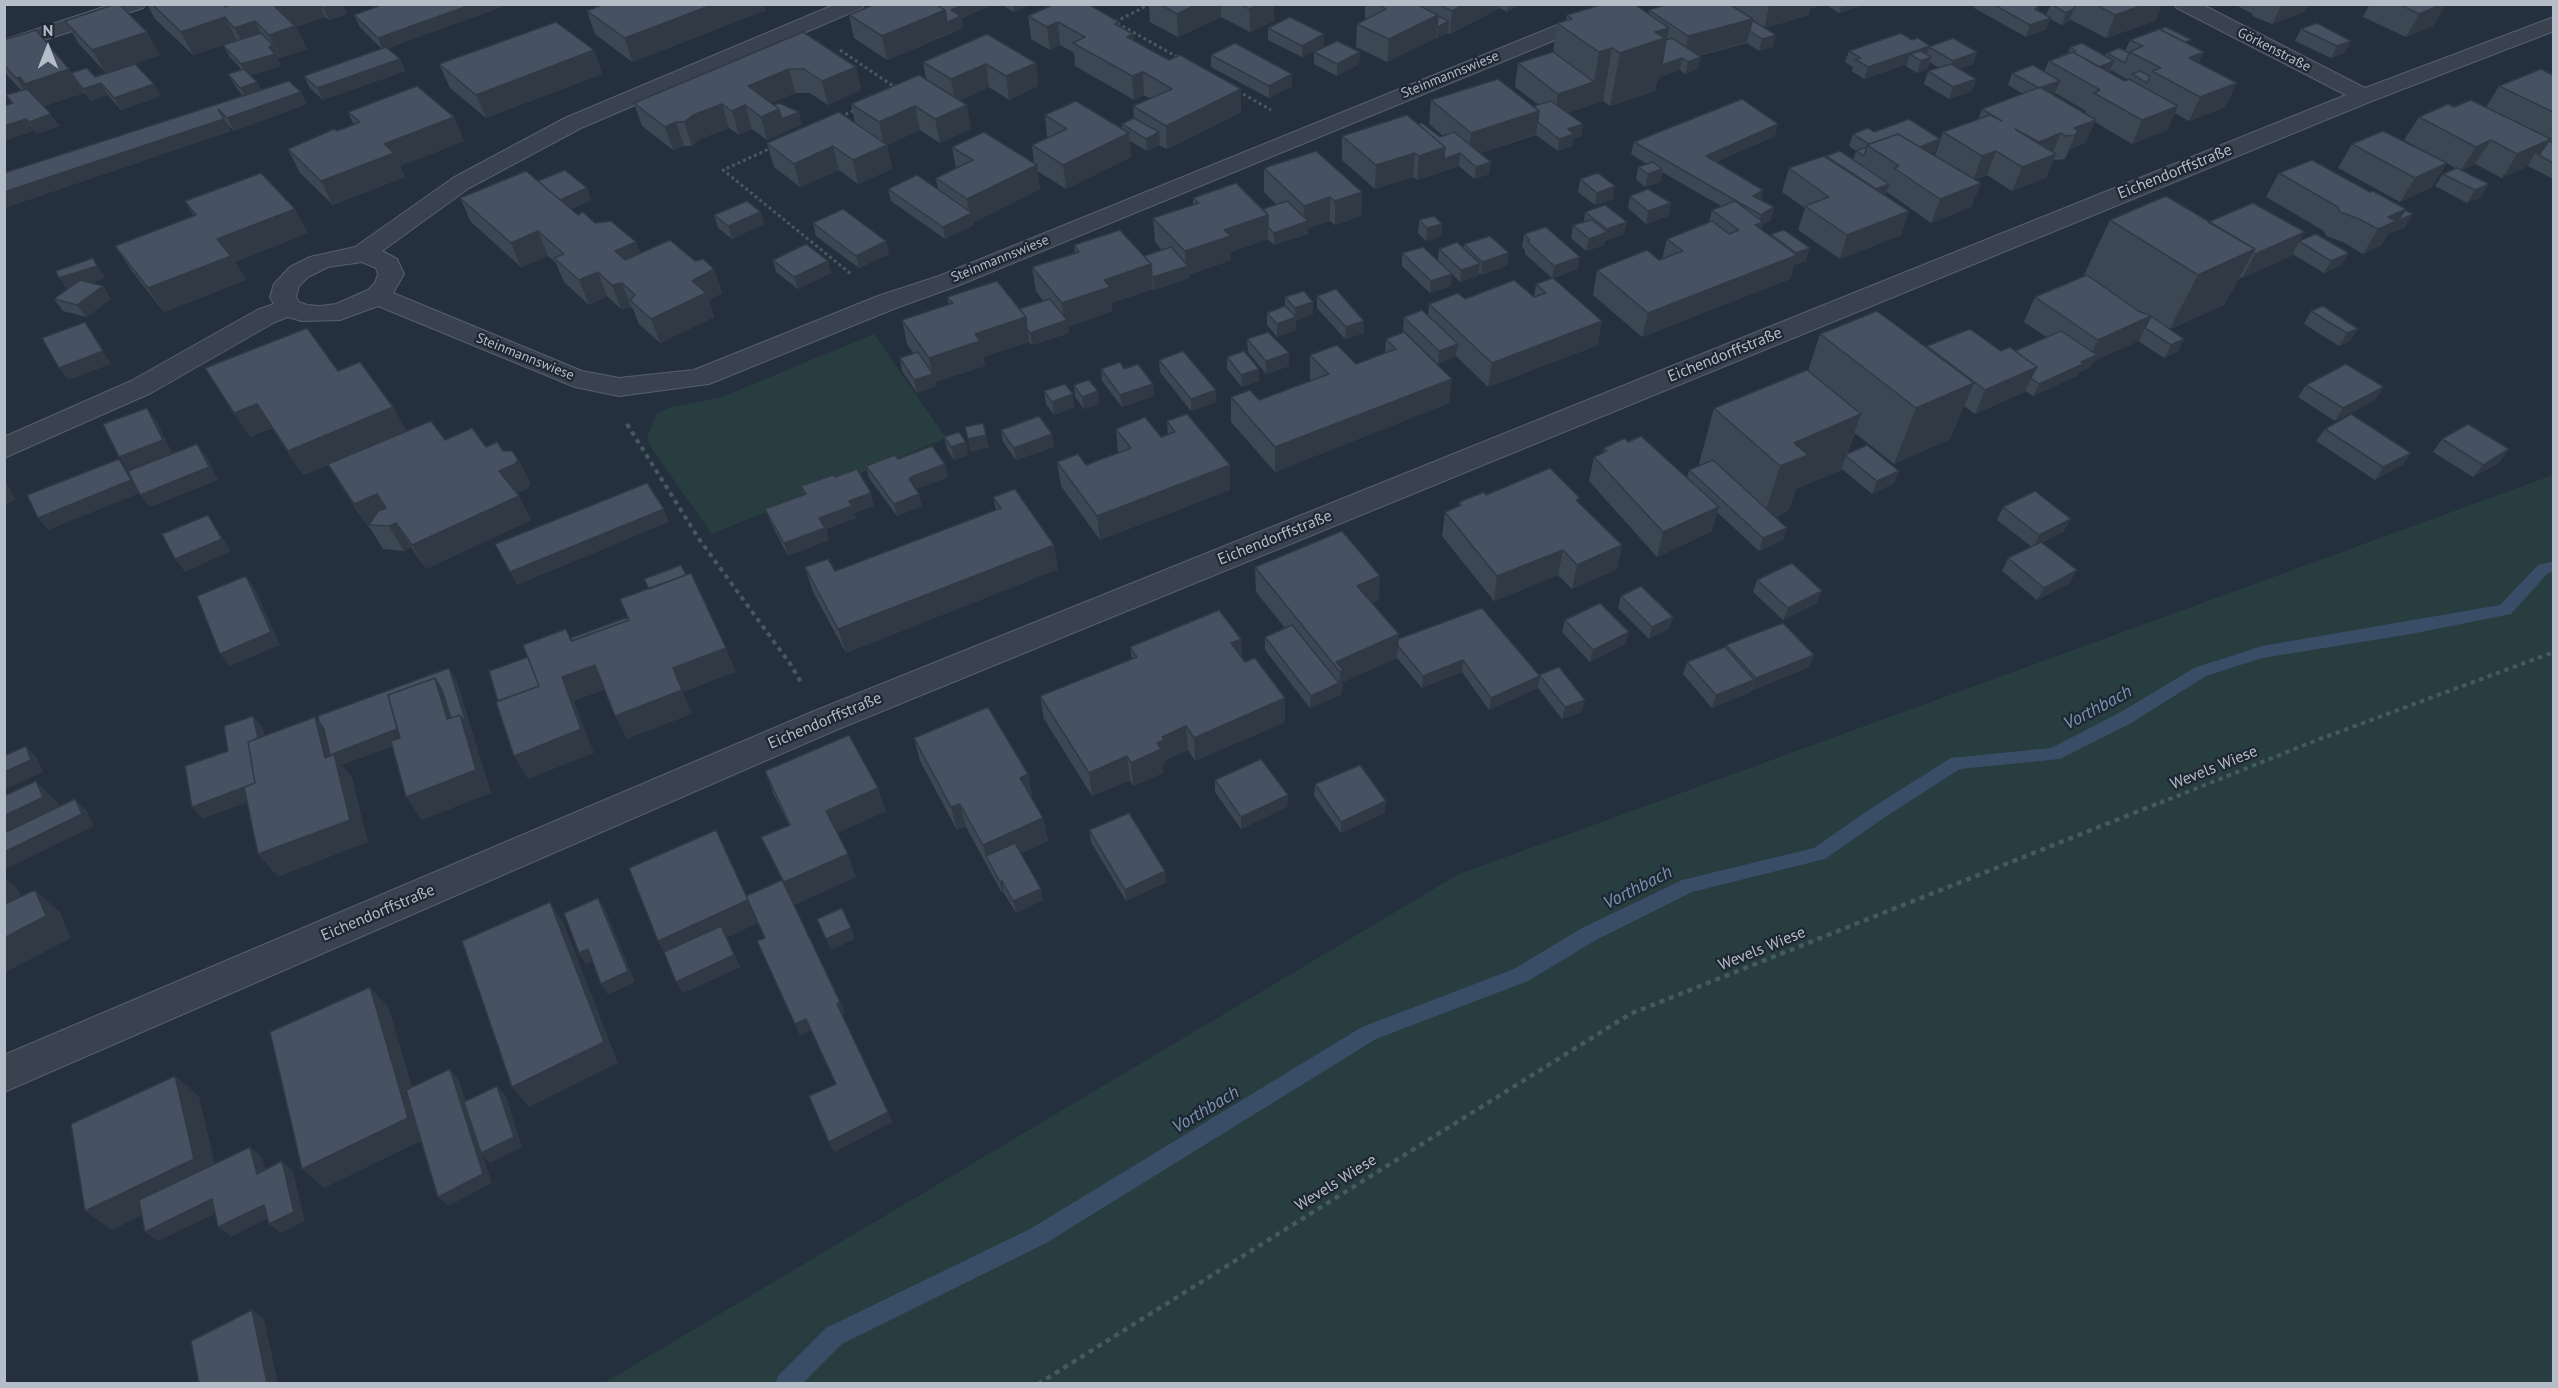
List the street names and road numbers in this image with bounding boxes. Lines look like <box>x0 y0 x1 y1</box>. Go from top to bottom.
street label: Görkenstraße <box>2235 24 2313 76</box>
street label: Steinmannswiese <box>1399 48 1501 102</box>
street label: Eichendorffstraße <box>2115 140 2235 204</box>
street label: Steinmannswiese <box>949 232 1051 286</box>
street label: Eichendorffstraße <box>1665 323 1785 387</box>
street label: Steinmannswiese <box>474 330 576 384</box>
street label: Eichendorffstraße <box>1215 506 1335 570</box>
street label: Eichendorffstraße <box>765 688 885 754</box>
street label: Wevels Wiese <box>2168 742 2260 794</box>
street label: Eichendorffstraße <box>318 880 438 946</box>
street label: Wevels Wiese <box>1716 923 1808 975</box>
street label: Wevels Wiese <box>1292 1150 1380 1216</box>

